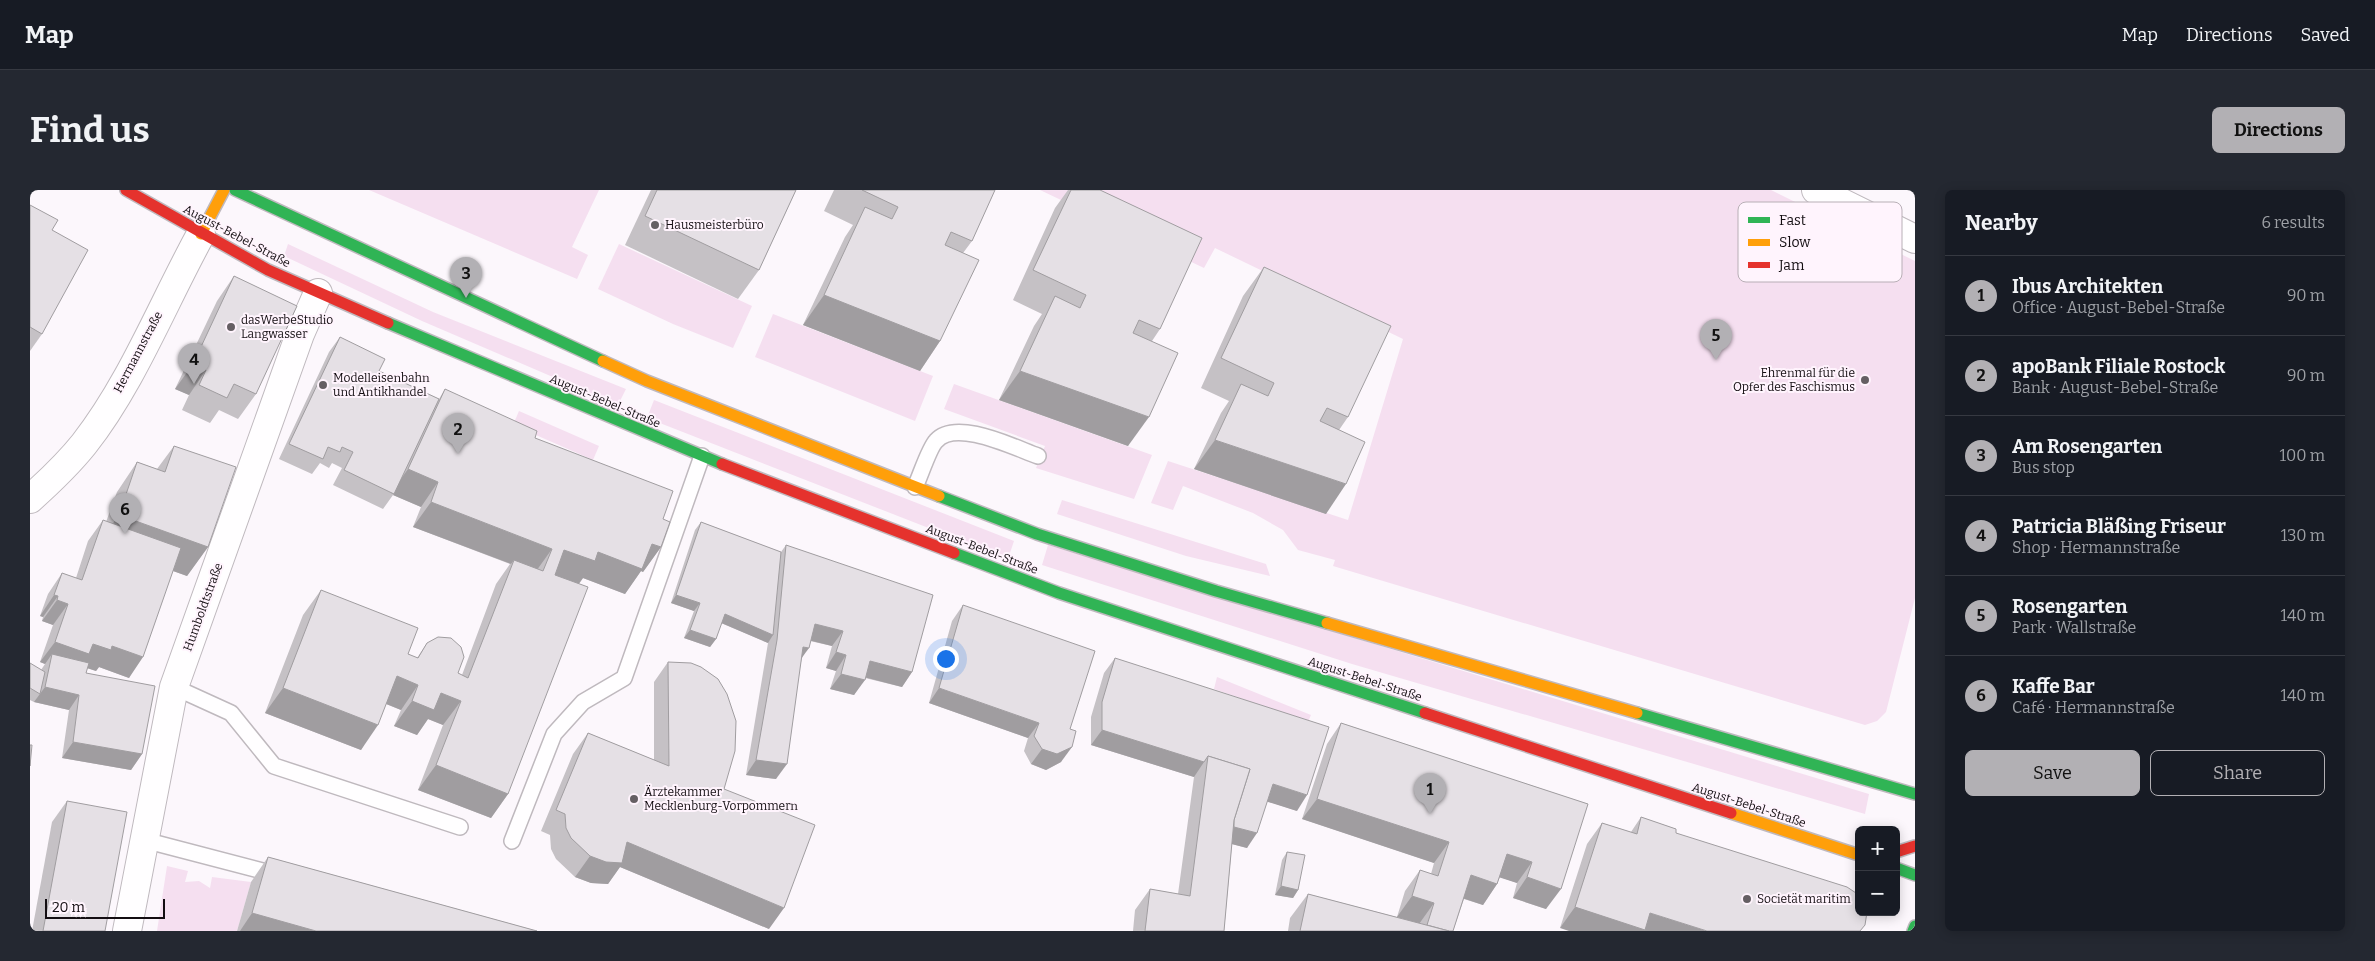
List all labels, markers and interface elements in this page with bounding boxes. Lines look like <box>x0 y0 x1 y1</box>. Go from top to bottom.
text: Map <box>25 21 74 49</box>
text: Map <box>2122 24 2158 46</box>
text: Directions <box>2186 24 2273 46</box>
text: Saved <box>2301 24 2350 46</box>
button: Directions <box>2212 107 2345 153</box>
text: Find us <box>30 109 150 151</box>
street label: August-Bebel-Straße <box>181 202 293 270</box>
legend <box>1738 202 1902 282</box>
text: Nearby <box>1965 210 2038 236</box>
text: Fast <box>1779 212 1806 229</box>
text: 6 results <box>2262 213 2325 232</box>
place label: Hausmeisterbüro <box>665 218 764 232</box>
marker: Hausmeisterbüro <box>649 219 661 231</box>
text: Slow <box>1779 234 1811 251</box>
pin: 3 <box>450 257 482 298</box>
text: Jam <box>1778 257 1805 274</box>
text: Ibus Architekten <box>2012 275 2163 298</box>
text: 1 <box>1978 286 1984 305</box>
text: 90 m <box>2287 286 2325 305</box>
text: Office · August-Bebel-Straße <box>2012 298 2225 317</box>
street label: Hermannstraße <box>111 309 165 395</box>
place label: dasWerbeStudio Langwasser <box>241 313 333 341</box>
pin: 5 <box>1700 319 1732 360</box>
marker: dasWerbeStudio Langwasser <box>225 321 237 333</box>
pin: 4 <box>178 343 210 384</box>
text: apoBank Filiale Rostock <box>2012 355 2225 378</box>
place label: Ehrenmal für die Opfer des Faschismus <box>1733 366 1855 394</box>
text: 2 <box>1976 366 1986 385</box>
text: 90 m <box>2287 366 2325 385</box>
place label: Modelleisenbahn und Antikhandel <box>333 371 430 399</box>
street label: August-Bebel-Straße <box>547 371 663 431</box>
marker: Ehrenmal für die Opfer des Faschismus <box>1859 374 1871 386</box>
text: Bank · August-Bebel-Straße <box>2012 378 2218 397</box>
marker: Modelleisenbahn und Antikhandel <box>317 379 329 391</box>
pin: 2 <box>442 413 474 454</box>
text: Am Rosengarten <box>2012 435 2162 458</box>
text: 3 <box>1976 446 1986 465</box>
text: 100 m <box>2280 446 2325 465</box>
text: Bus stop <box>2012 458 2075 477</box>
pin: 6 <box>109 493 141 534</box>
text: Patricia Bläßing Friseur <box>2012 515 2226 538</box>
street label: August-Bebel-Straße <box>924 521 1040 577</box>
text: 4 <box>1976 526 1986 545</box>
text: 130 m <box>2281 526 2325 545</box>
text: Shop · Hermannstraße <box>2012 538 2180 557</box>
street label: Humboldtstraße <box>181 561 225 653</box>
text: Rosengarten <box>2012 595 2127 618</box>
text: 5 <box>1977 606 1985 625</box>
text: 140 m <box>2280 606 2325 625</box>
text: Park · Wallstraße <box>2012 618 2136 637</box>
your location <box>933 646 959 672</box>
street label: August-Bebel-Straße <box>1306 654 1424 704</box>
text: Kaffe Bar <box>2012 675 2095 698</box>
text: 6 <box>1976 686 1986 705</box>
text: 140 m <box>2280 686 2325 705</box>
text: Café · Hermannstraße <box>2012 698 2175 717</box>
button: Save <box>1965 750 2140 796</box>
button: Share <box>2150 750 2325 796</box>
pin: 1 <box>1414 773 1446 814</box>
street label: August-Bebel-Straße <box>1690 780 1808 830</box>
place label: Ärztekammer Mecklenburg-Vorpommern <box>644 784 798 813</box>
marker: Ärztekammer Mecklenburg-Vorpommern <box>628 793 640 805</box>
map controls <box>1855 826 1900 916</box>
button: + <box>1855 826 1900 871</box>
button: − <box>1855 871 1900 916</box>
place label: Societät maritim <box>1757 892 1851 906</box>
marker: Societät maritim <box>1741 893 1753 905</box>
scale bar <box>45 896 165 919</box>
text: 20 m <box>52 899 85 916</box>

